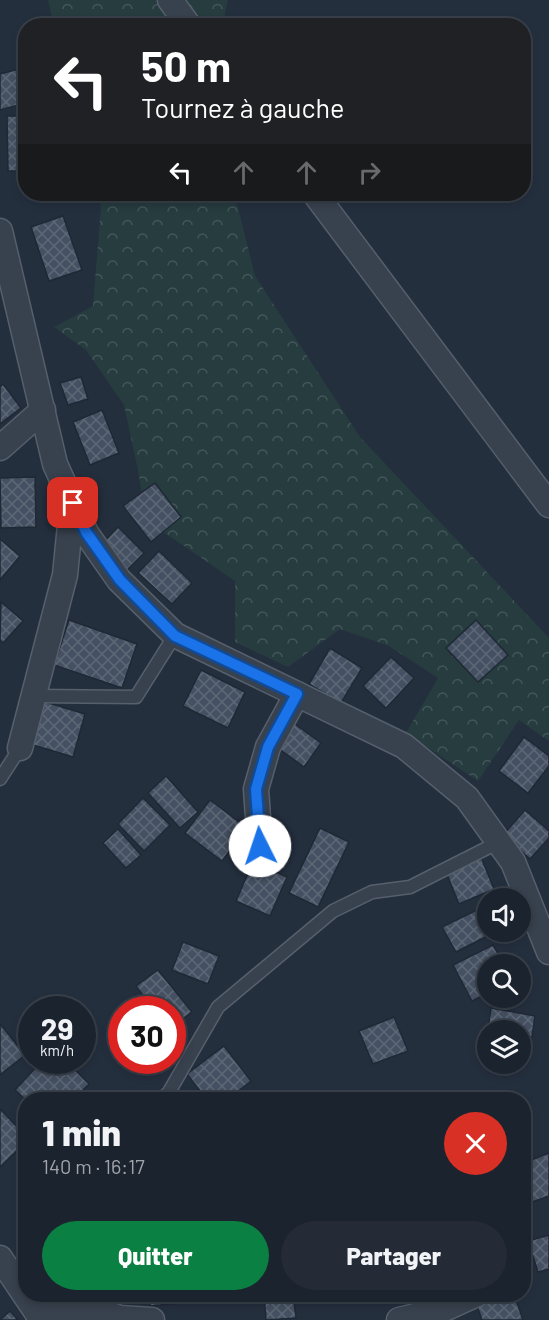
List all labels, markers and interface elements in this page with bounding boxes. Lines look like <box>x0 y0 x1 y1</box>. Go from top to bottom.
text: 50 m <box>141 40 231 90</box>
icon: left <box>42 42 120 120</box>
text: Tournez à gauche <box>141 91 344 123</box>
icon: left <box>164 156 197 189</box>
icon: ahead <box>227 156 260 189</box>
icon: ahead <box>290 156 323 189</box>
icon: right <box>353 156 386 189</box>
pin <box>47 477 98 528</box>
icon: arrive <box>56 486 89 519</box>
position arrow <box>228 814 292 878</box>
map controls <box>477 888 531 1074</box>
button: sound <box>477 888 531 942</box>
button: search <box>477 954 531 1008</box>
speed limit sign: 30 <box>108 996 186 1074</box>
text: 29 <box>41 1010 73 1046</box>
button: layers <box>477 1020 531 1074</box>
text: km/h <box>40 1041 74 1059</box>
text: 1 min <box>42 1110 121 1153</box>
button: close <box>444 1112 507 1175</box>
text: 140 m · 16:17 <box>42 1154 145 1178</box>
button: Quitter <box>42 1221 269 1290</box>
button: Partager <box>281 1221 507 1290</box>

